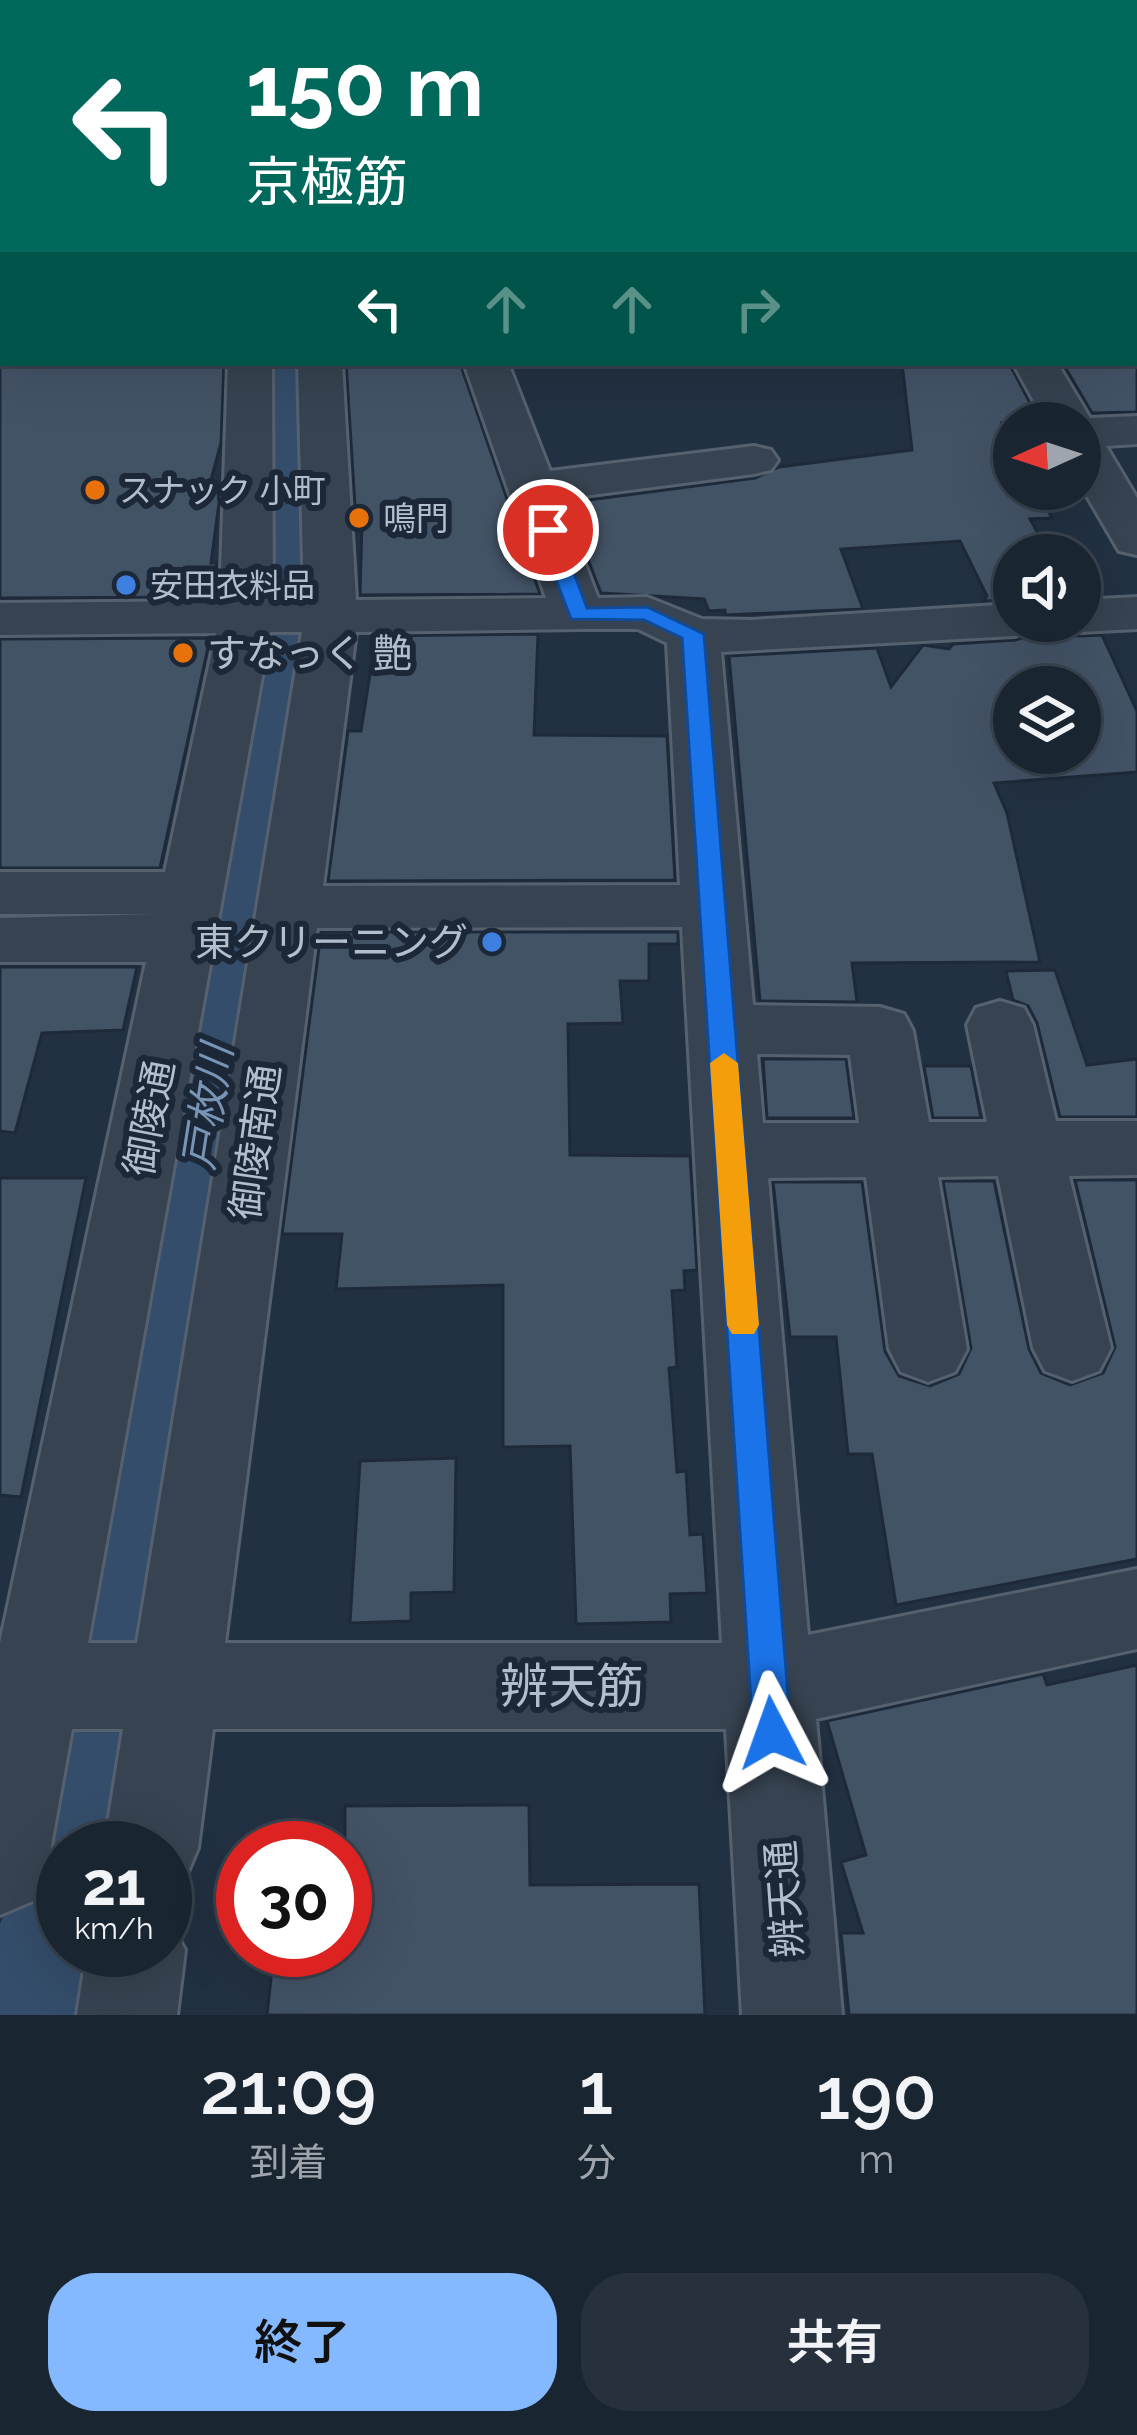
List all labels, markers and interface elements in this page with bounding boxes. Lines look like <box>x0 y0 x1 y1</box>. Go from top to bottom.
text: 150 m <box>246 37 484 136</box>
icon: left <box>48 48 204 204</box>
text: 京極筋 <box>246 150 408 214</box>
icon: left <box>347 276 413 342</box>
icon: ahead <box>473 276 539 342</box>
icon: ahead <box>599 276 665 342</box>
icon: right <box>725 276 791 342</box>
north arrow <box>993 402 1101 510</box>
map controls <box>993 402 1101 774</box>
place label: スナック 小町 <box>119 471 325 510</box>
marker: スナック 小町 <box>82 477 108 503</box>
pin <box>497 479 599 581</box>
icon: arrive <box>515 497 581 563</box>
place label: 鳴門 <box>383 499 449 538</box>
marker: 鳴門 <box>346 505 372 531</box>
button: sound <box>993 534 1101 642</box>
place label: 安田衣料品 <box>150 566 315 605</box>
marker: 安田衣料品 <box>113 572 139 598</box>
place label: すなっく 艶 <box>207 630 412 676</box>
marker: すなっく 艶 <box>170 640 196 666</box>
button: layers <box>993 666 1101 774</box>
place label: 東クリーニング <box>195 919 468 965</box>
marker: 東クリーニング <box>479 929 505 955</box>
water label: 戸枚川 <box>174 1037 243 1173</box>
street label: 御陵通 <box>115 1056 183 1180</box>
street label: 御陵南通 <box>221 1062 289 1222</box>
street label: 辨天筋 <box>500 1658 644 1714</box>
position arrow <box>709 1670 835 1796</box>
speed limit sign: 30 <box>216 1821 372 1977</box>
street label: 辨天通 <box>757 1839 811 1959</box>
text: 21 <box>82 1849 146 1919</box>
text: km/h <box>74 1911 154 1946</box>
text: 21:09 <box>200 2046 376 2131</box>
text: 1 <box>579 2046 613 2131</box>
text: 190 <box>816 2051 937 2136</box>
text: m <box>858 2136 894 2182</box>
text: 到着 <box>249 2139 327 2185</box>
text: 分 <box>577 2139 616 2185</box>
button: 終了 <box>48 2273 557 2411</box>
button: 共有 <box>581 2273 1089 2411</box>

